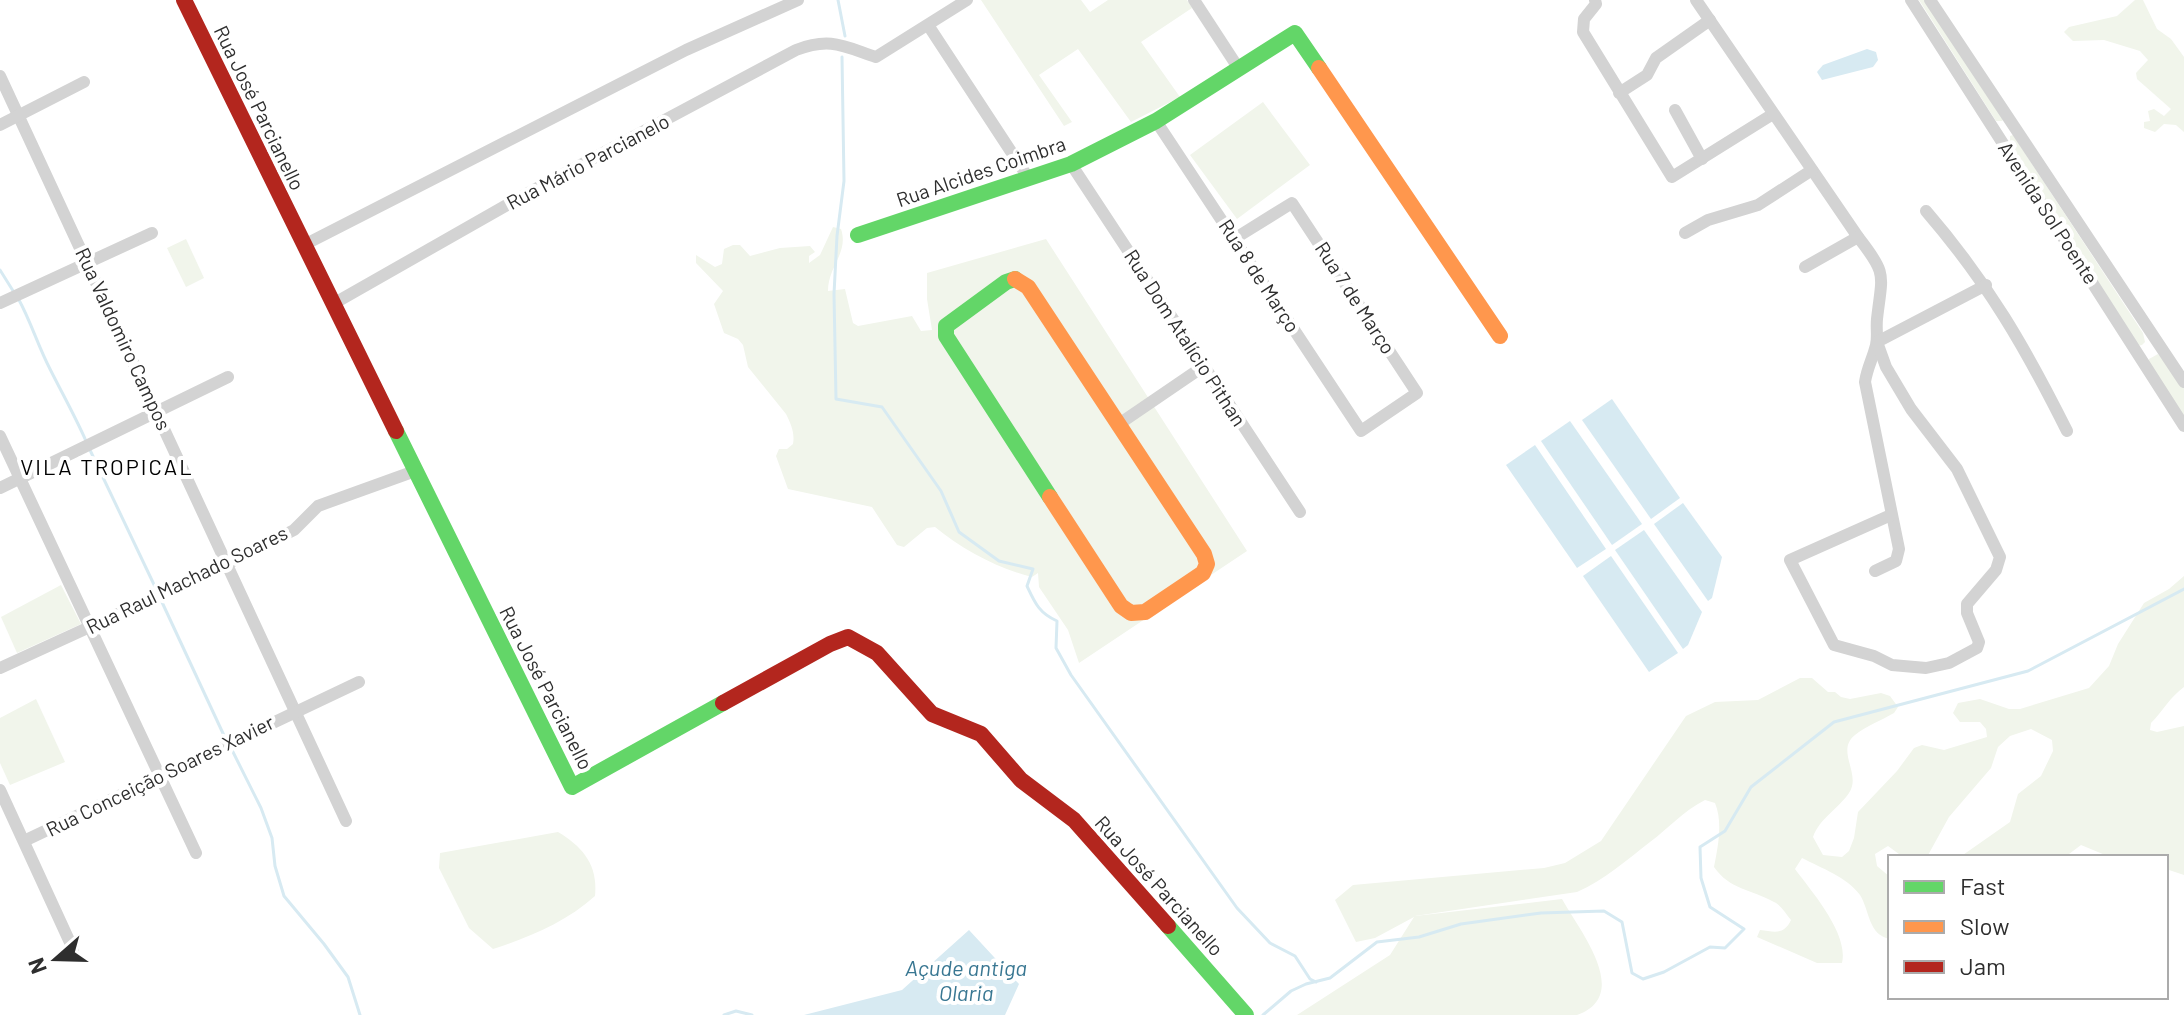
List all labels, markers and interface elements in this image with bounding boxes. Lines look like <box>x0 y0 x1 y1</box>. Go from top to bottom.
street label: Rua José Parcianello <box>210 21 310 194</box>
street label: Rua Mário Parcianelo <box>502 108 673 214</box>
street label: Rua Alcides Coimbra <box>893 131 1068 211</box>
street label: Avenida Sol Poente <box>1994 137 2104 288</box>
street label: Rua 8 de Março <box>1214 214 1305 337</box>
street label: Rua 7 de Março <box>1311 237 1401 358</box>
street label: Rua Valdomiro Campos <box>71 244 177 434</box>
street label: Rua Dom Atalício Pithan <box>1120 245 1252 430</box>
district label: VILA TROPICAL <box>20 453 194 479</box>
street label: Rua Raul Machado Soares <box>82 520 291 638</box>
street label: Rua José Parcianello <box>495 602 598 773</box>
street label: Rua Conceição Soares Xavier <box>42 709 277 841</box>
street label: Rua José Parcianello <box>1091 810 1229 960</box>
legend <box>1888 855 2168 999</box>
text: Fast <box>1960 871 2005 900</box>
text: Slow <box>1960 911 2009 940</box>
north arrow <box>16 919 96 999</box>
text: Jam <box>1960 951 2006 980</box>
water label: Açude antiga Olaria <box>905 954 1027 1005</box>
text: N <box>22 955 51 978</box>

